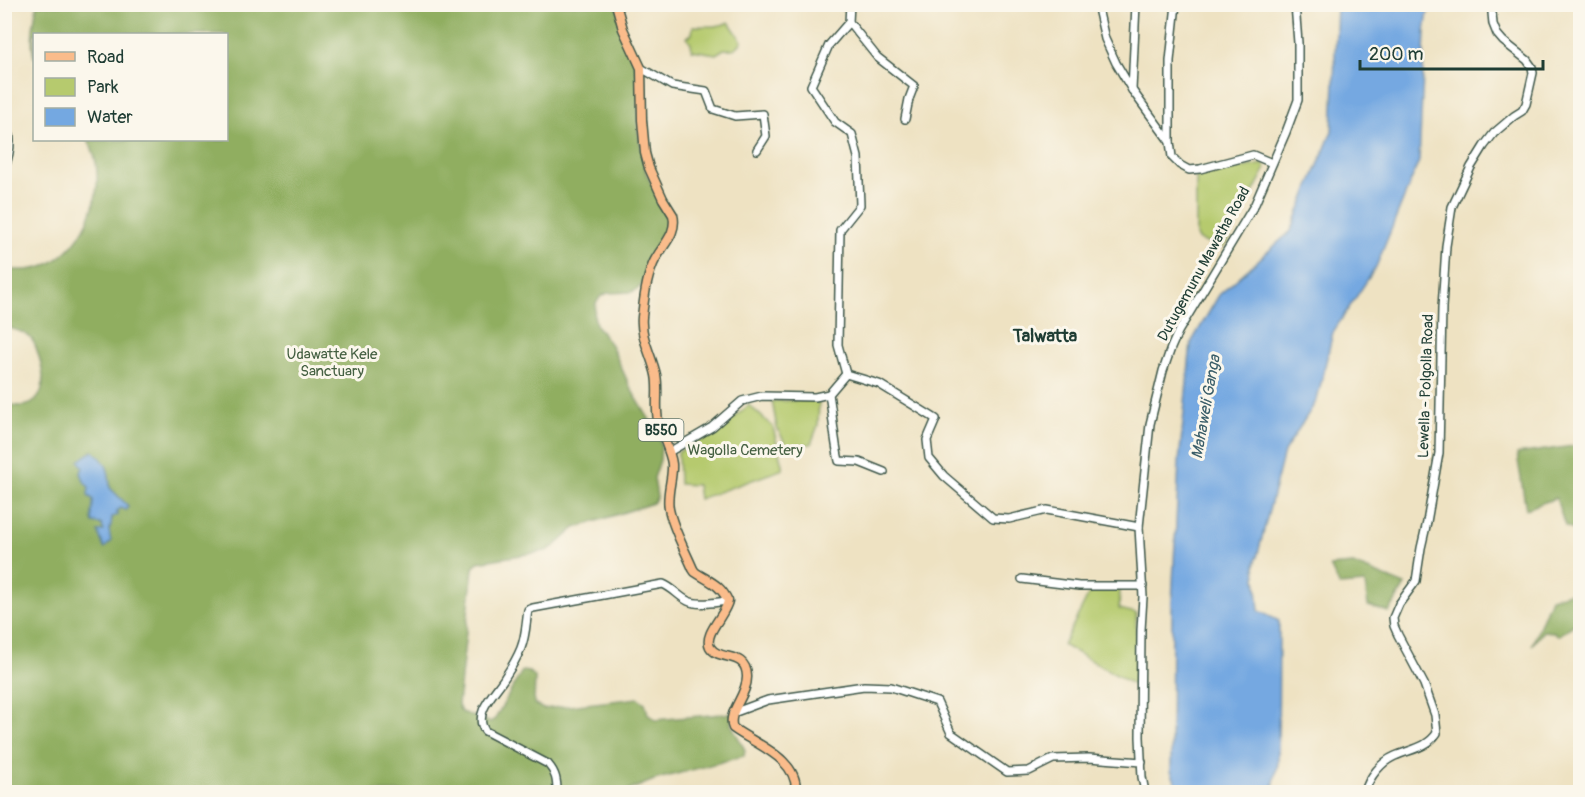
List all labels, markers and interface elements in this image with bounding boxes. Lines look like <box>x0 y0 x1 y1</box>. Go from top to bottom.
legend <box>33 33 228 141</box>
scale bar <box>1360 33 1543 71</box>
text: 200 m <box>1369 43 1424 66</box>
text: Road <box>87 46 124 69</box>
text: Park <box>87 76 119 99</box>
text: Water <box>87 106 133 129</box>
street label: Dutugemunu Mawatha Road <box>1154 183 1254 345</box>
street label: Lewella - Polgolla Road <box>1414 314 1438 458</box>
district label: Talwatta <box>1012 325 1078 348</box>
park label: Udawatte Kele Sanctuary <box>286 345 378 381</box>
water label: Mahaweli Ganga <box>1187 352 1225 460</box>
road number: B550 <box>638 419 684 441</box>
park label: Wagolla Cemetery <box>687 441 803 460</box>

